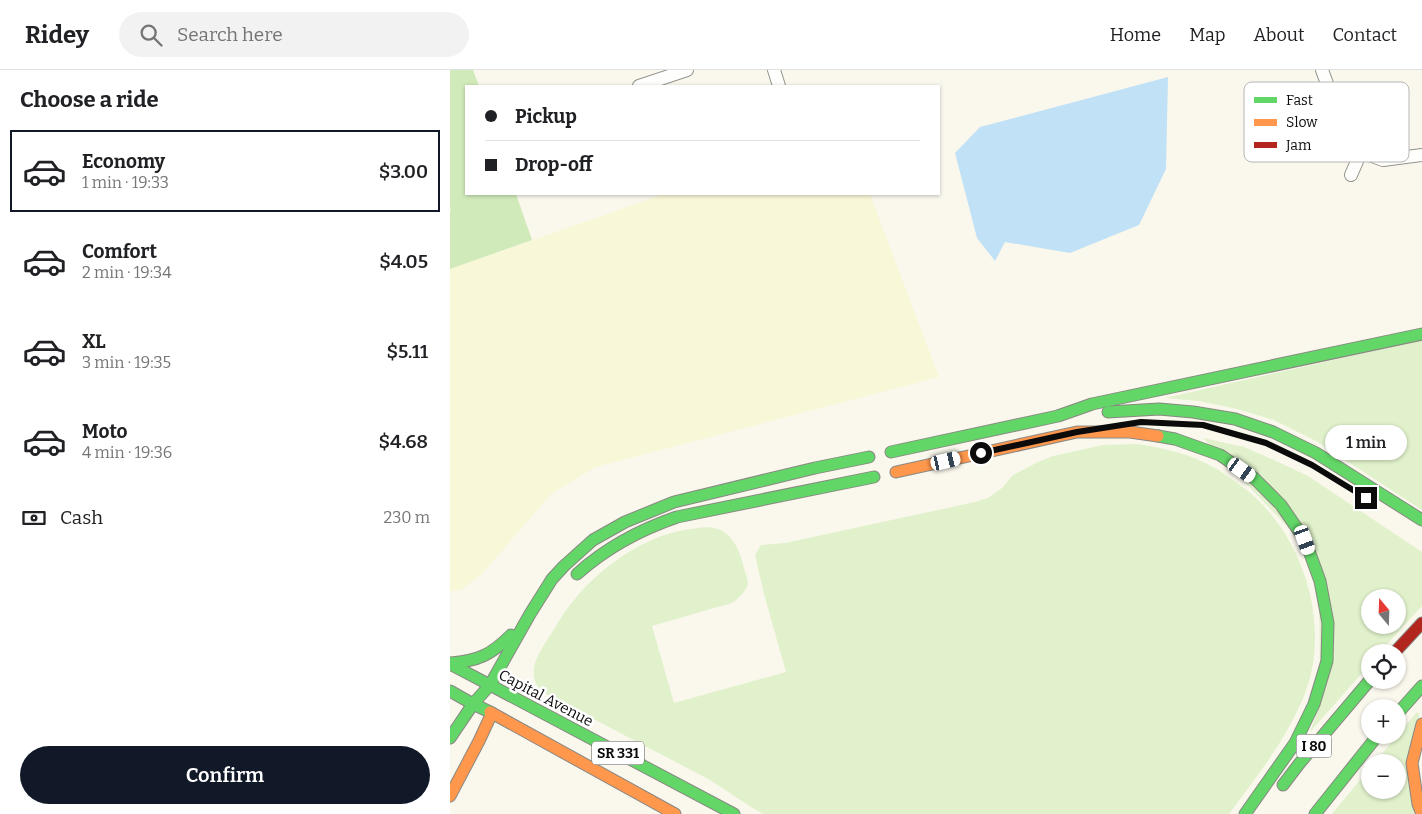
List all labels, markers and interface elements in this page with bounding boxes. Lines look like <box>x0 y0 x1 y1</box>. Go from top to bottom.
search box <box>119 12 469 57</box>
text: Ridey <box>25 21 89 49</box>
icon: search <box>137 21 165 49</box>
text: Search here <box>177 23 283 46</box>
text: Home <box>1110 24 1161 46</box>
text: Map <box>1189 24 1225 46</box>
text: About <box>1253 24 1304 46</box>
text: Contact <box>1332 24 1397 46</box>
legend <box>1244 82 1409 162</box>
text: Choose a ride <box>20 86 159 113</box>
text: Fast <box>1286 92 1313 109</box>
text: Pickup <box>515 105 577 128</box>
text: Slow <box>1286 114 1318 131</box>
text: Jam <box>1285 137 1312 154</box>
icon: car <box>22 149 67 194</box>
text: Economy <box>82 150 165 173</box>
text: Drop-off <box>515 153 593 176</box>
text: $3.00 <box>379 160 428 183</box>
text: 1 min · 19:33 <box>82 173 169 192</box>
icon: car <box>22 239 67 284</box>
text: Comfort <box>82 240 157 263</box>
text: $4.05 <box>379 250 428 273</box>
text: 2 min · 19:34 <box>82 263 172 282</box>
icon: car <box>22 329 67 374</box>
text: XL <box>82 330 106 353</box>
text: $5.11 <box>386 340 428 363</box>
text: 3 min · 19:35 <box>82 353 171 372</box>
icon: car <box>22 419 67 464</box>
text: Moto <box>82 420 128 443</box>
callout: 1 min <box>1325 426 1407 460</box>
text: $4.68 <box>378 430 428 453</box>
text: 1 min <box>1346 433 1386 452</box>
route start <box>970 442 992 464</box>
text: 4 min · 19:36 <box>82 443 172 462</box>
car <box>929 450 962 472</box>
car <box>1225 455 1258 485</box>
route end <box>1355 487 1377 509</box>
icon: cash <box>20 504 48 532</box>
text: Cash <box>60 506 103 529</box>
text: 230 m <box>383 508 430 527</box>
car <box>1292 523 1317 557</box>
north arrow <box>1361 589 1406 634</box>
map controls <box>1361 589 1406 799</box>
button: locate <box>1361 644 1406 689</box>
street label: Capital Avenue <box>496 666 596 730</box>
button: + <box>1361 699 1406 744</box>
road number: I 80 <box>1296 734 1332 758</box>
road number: SR 331 <box>592 741 644 764</box>
button: Confirm <box>20 746 430 804</box>
button: − <box>1361 754 1406 799</box>

